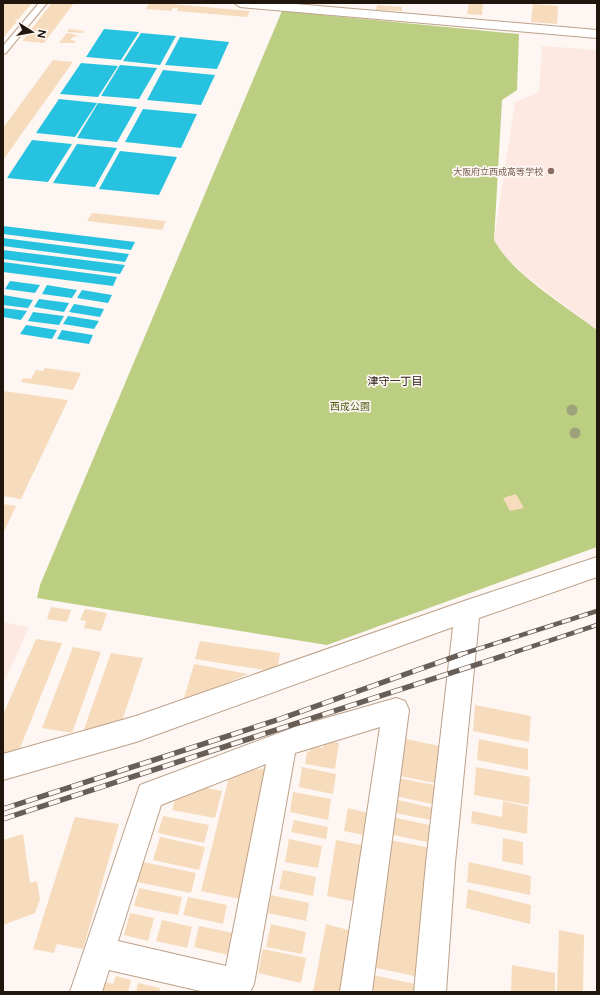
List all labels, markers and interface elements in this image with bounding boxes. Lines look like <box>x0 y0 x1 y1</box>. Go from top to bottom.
north arrow <box>12 12 52 52</box>
text: N <box>34 28 49 39</box>
place label: 大阪府立西成高等学校 <box>453 166 543 177</box>
marker: 大阪府立西成高等学校 <box>546 166 556 176</box>
district label: 津守一丁目 <box>368 375 423 388</box>
park label: 西成公園 <box>330 400 370 413</box>

